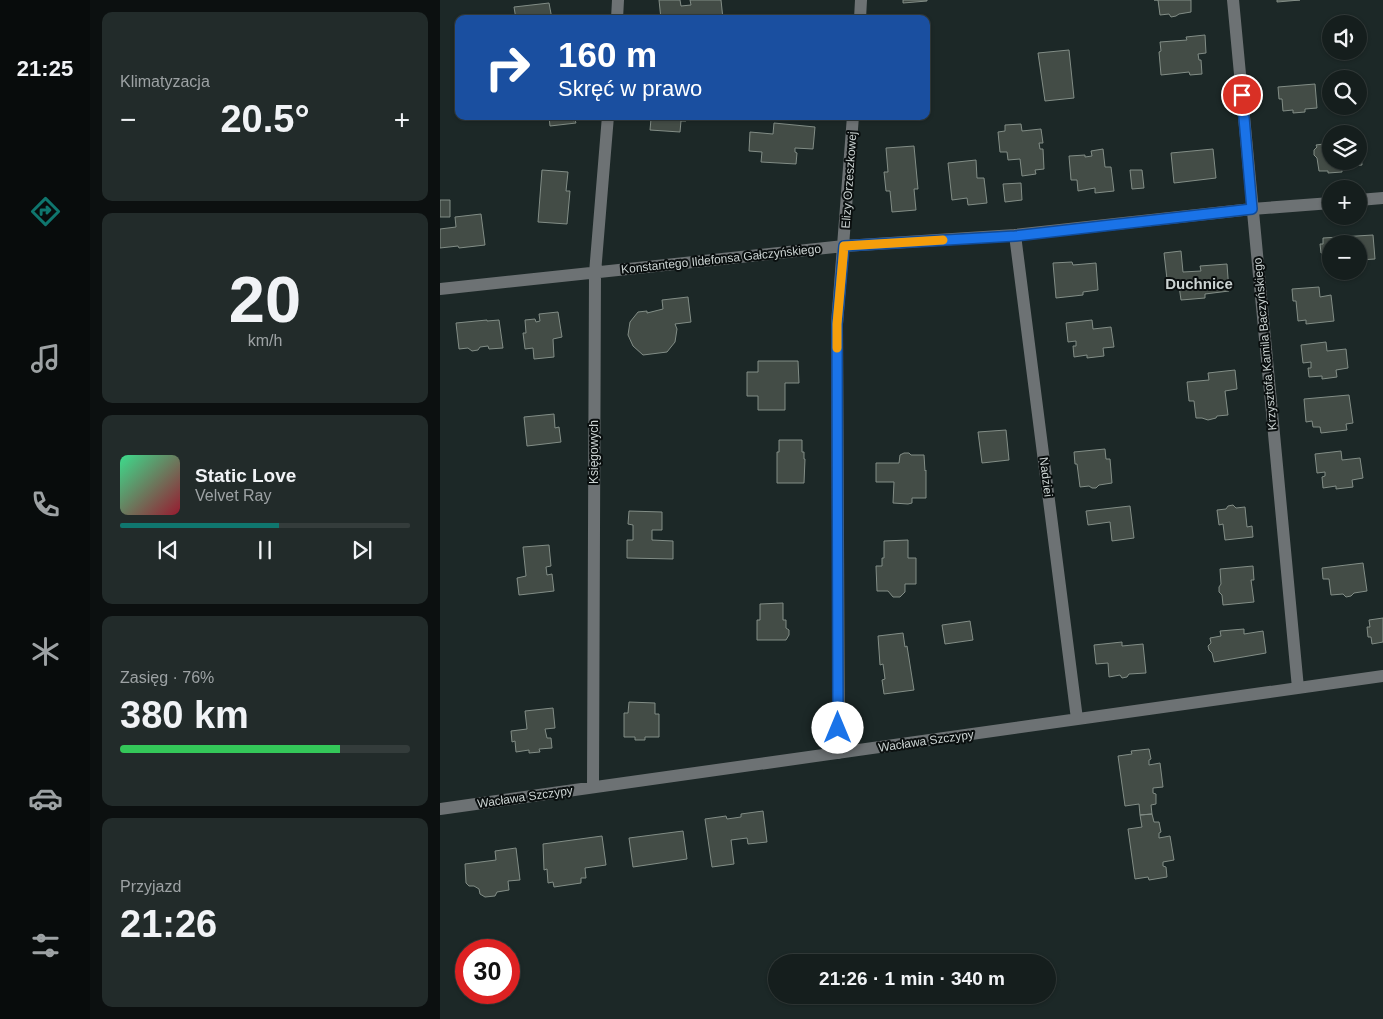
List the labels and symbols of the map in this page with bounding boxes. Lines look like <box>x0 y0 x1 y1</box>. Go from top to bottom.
pin <box>1221 74 1263 116</box>
street label: Elizy Orzeszkowej <box>839 131 859 229</box>
street label: Konstantego Ildefonsa Gałczyńskiego <box>620 242 822 276</box>
street label: Krzysztofa Kamila Baczyńskiego <box>1250 257 1280 431</box>
district label: Duchnice <box>1165 275 1233 292</box>
street label: Księgowych <box>587 420 601 484</box>
street label: Nadziei <box>1037 456 1055 498</box>
position arrow <box>811 701 863 753</box>
street label: Wacława Szczypy <box>877 727 975 755</box>
street label: Wacława Szczypy <box>476 783 574 811</box>
speed limit sign: 30 <box>455 939 520 1004</box>

